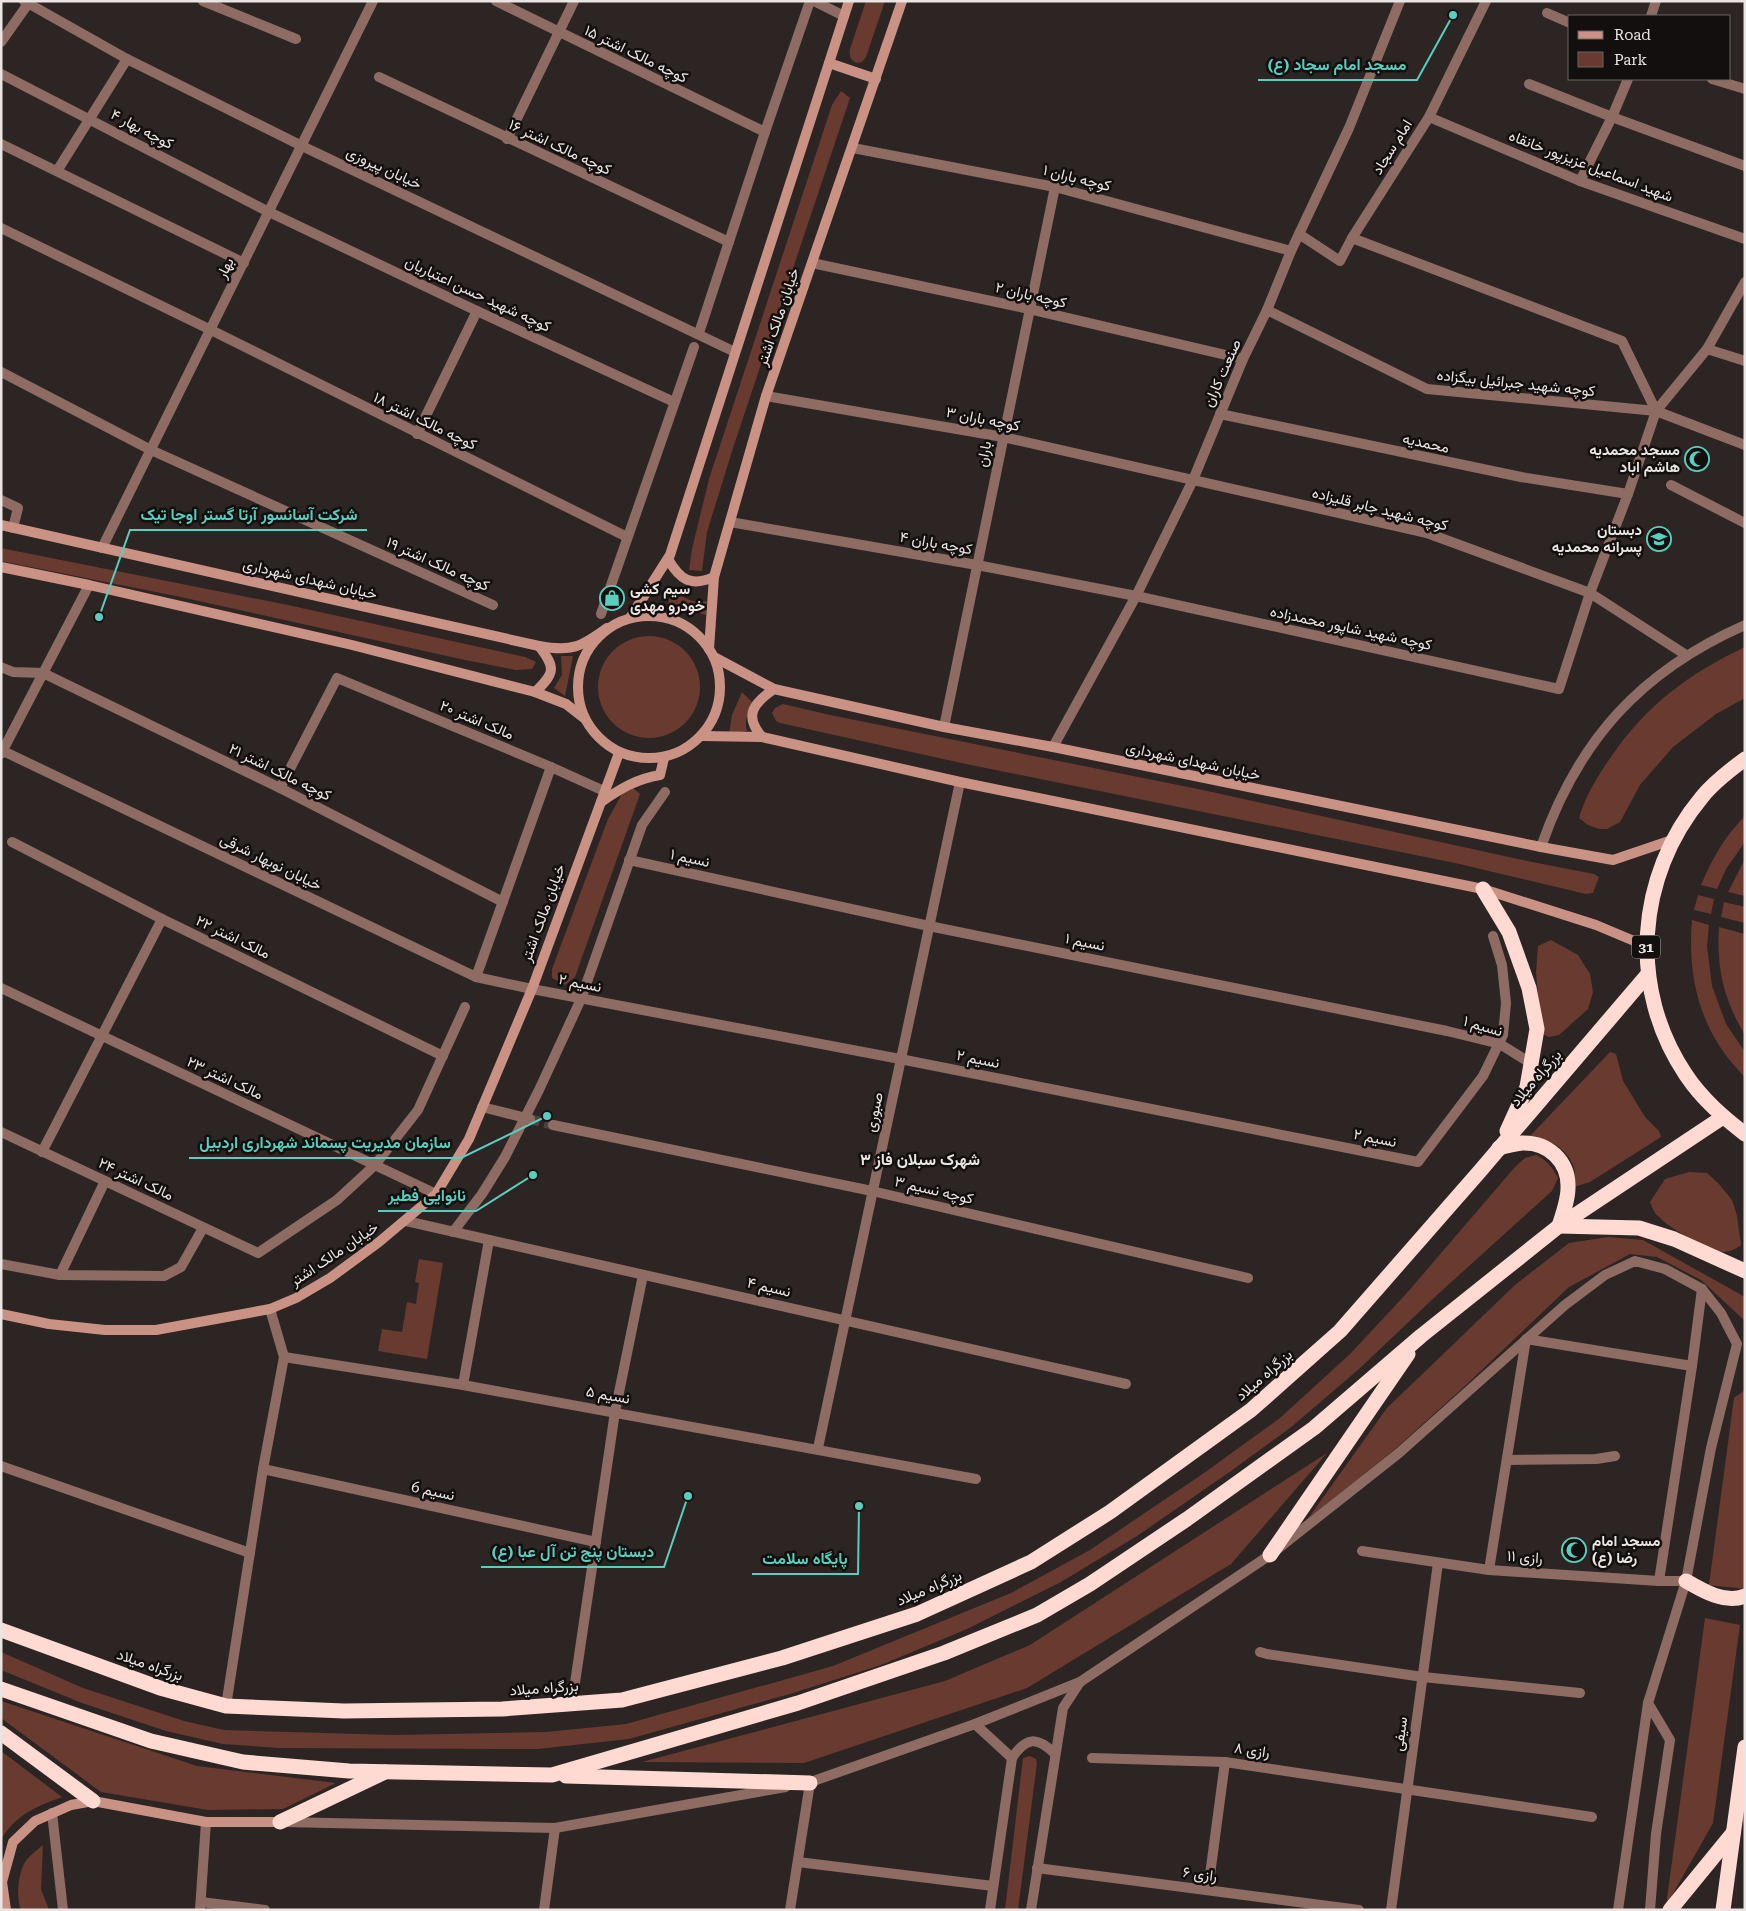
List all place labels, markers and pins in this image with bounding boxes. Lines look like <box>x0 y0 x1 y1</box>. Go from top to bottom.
callout: مسجد امام سجاد (ع) <box>1258 49 1417 80</box>
place label: مسجد محمدیه هاشم اباد <box>1589 441 1680 477</box>
mosque icon: مسجد محمدیه هاشم اباد <box>1684 446 1710 472</box>
callout: شرکت آسانسور آرتا گستر اوجا تیک <box>130 499 367 530</box>
place label: دبستان پسرانه محمدیه <box>1552 521 1642 557</box>
school or university icon: دبستان پسرانه محمدیه <box>1646 526 1672 552</box>
place label: سیم کشی خودرو مهدی <box>630 580 705 615</box>
shop icon: سیم کشی خودرو مهدی <box>599 585 625 611</box>
callout: سازمان مدیریت پسماند شهرداری اردبیل <box>189 1127 461 1158</box>
callout: نانوایی فطیر <box>378 1180 476 1211</box>
place label: مسجد امام رضا (ع) <box>1592 1532 1660 1568</box>
callout: دبستان پنج تن آل عبا (ع) <box>481 1536 664 1567</box>
mosque icon: مسجد امام رضا (ع) <box>1561 1537 1587 1563</box>
callout: پایگاه سلامت <box>752 1543 858 1574</box>

